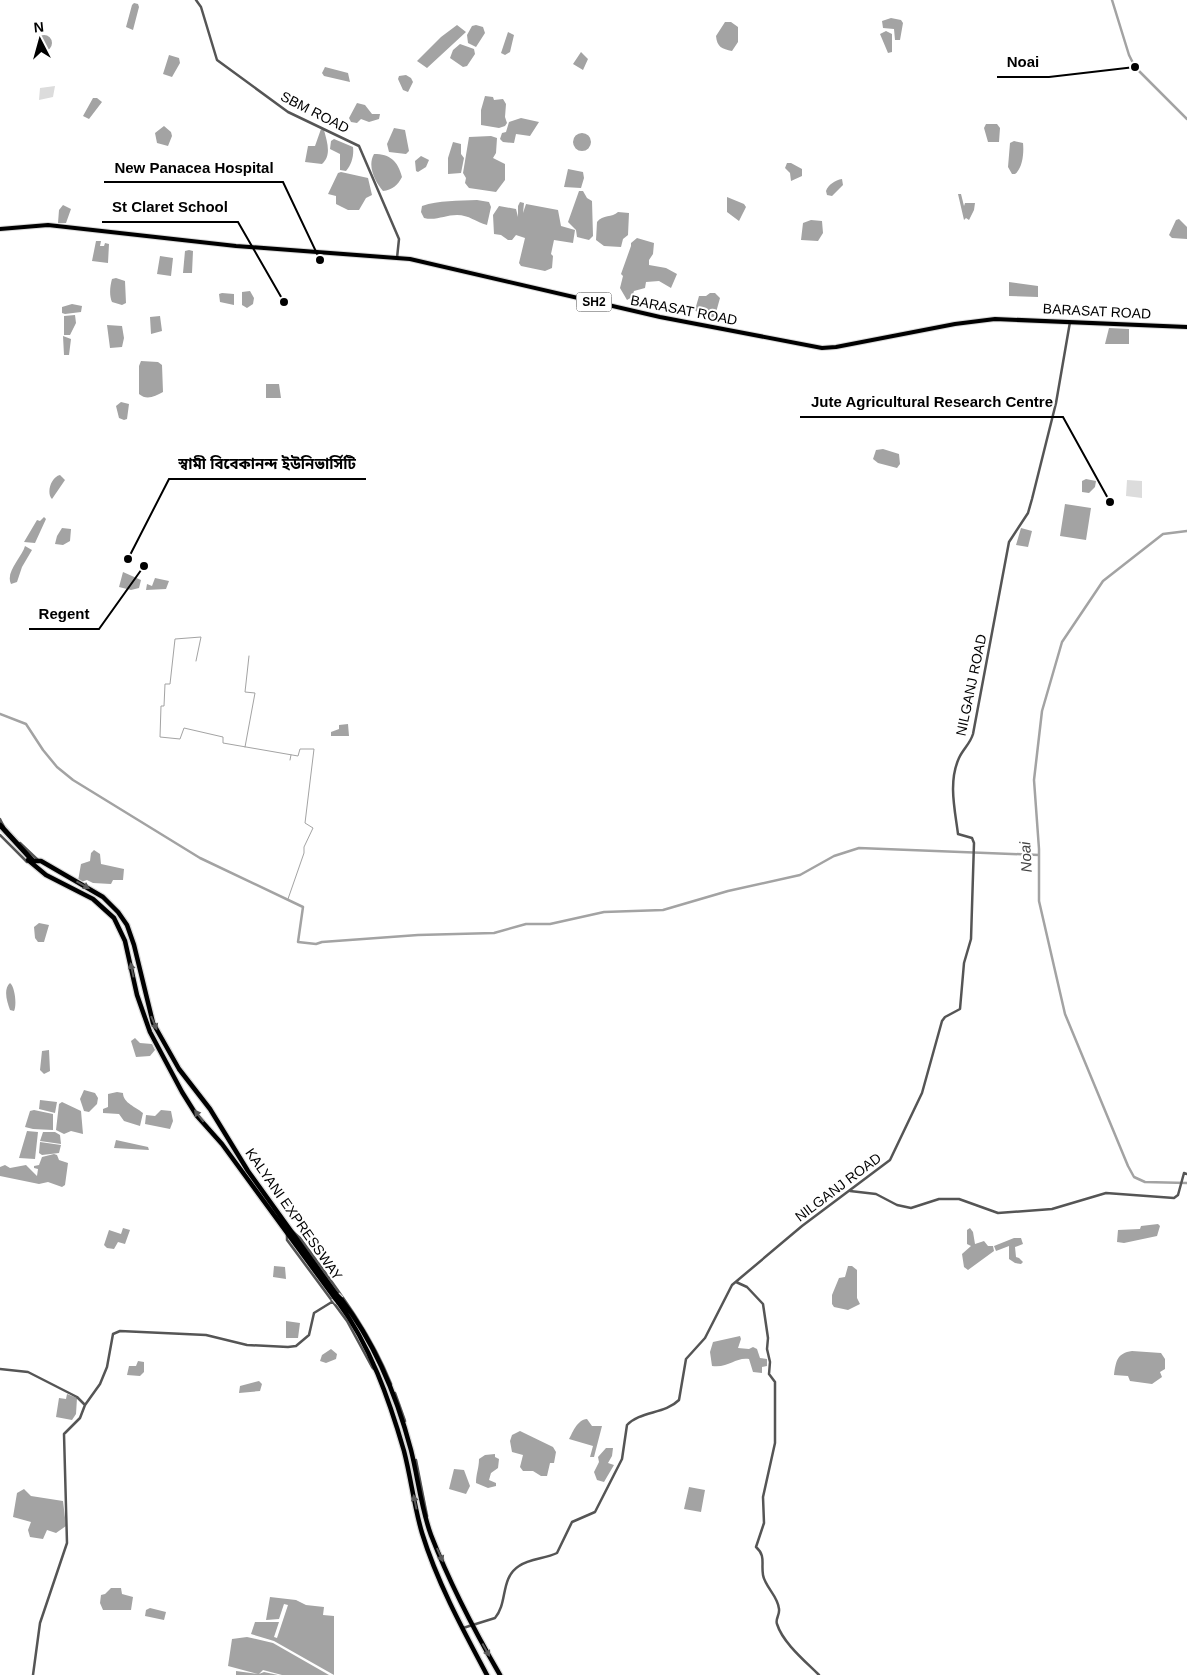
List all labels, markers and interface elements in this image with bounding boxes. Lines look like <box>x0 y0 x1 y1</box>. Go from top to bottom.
north arrow <box>15 15 65 65</box>
text: N <box>33 19 45 36</box>
callout: Noai <box>997 47 1049 77</box>
text: Noai <box>1007 53 1039 70</box>
street label: SBM ROAD <box>278 88 352 136</box>
callout: New Panacea Hospital <box>104 152 283 182</box>
text: New Panacea Hospital <box>114 159 274 176</box>
callout: St Claret School <box>102 192 238 222</box>
text: St Claret School <box>112 198 228 215</box>
road number: SH2 <box>576 292 612 312</box>
street label: BARASAT ROAD <box>629 292 739 328</box>
street label: BARASAT ROAD <box>1042 300 1152 322</box>
callout: Jute Agricultural Research Centre <box>800 387 1063 417</box>
text: Jute Agricultural Research Centre <box>811 393 1053 410</box>
callout: স্বামী বিবেকানন্দ ইউনিভার্সিটি <box>169 449 366 479</box>
text: স্বামী বিবেকানন্দ ইউনিভার্সিটি <box>177 454 356 472</box>
callout: Regent <box>29 599 99 629</box>
text: Regent <box>39 605 89 622</box>
street label: NILGANJ ROAD <box>952 633 990 737</box>
water label: Noai <box>1016 841 1035 873</box>
one-way arrow <box>76 881 91 889</box>
one-way arrow <box>127 961 135 977</box>
one-way arrow <box>151 1016 159 1030</box>
one-way arrow <box>193 1110 204 1123</box>
street label: KALYANI EXPRESSWAY <box>242 1145 346 1284</box>
street label: NILGANJ ROAD <box>792 1149 884 1225</box>
one-way arrow <box>411 1494 419 1509</box>
one-way arrow <box>436 1548 444 1562</box>
one-way arrow <box>482 1643 490 1658</box>

